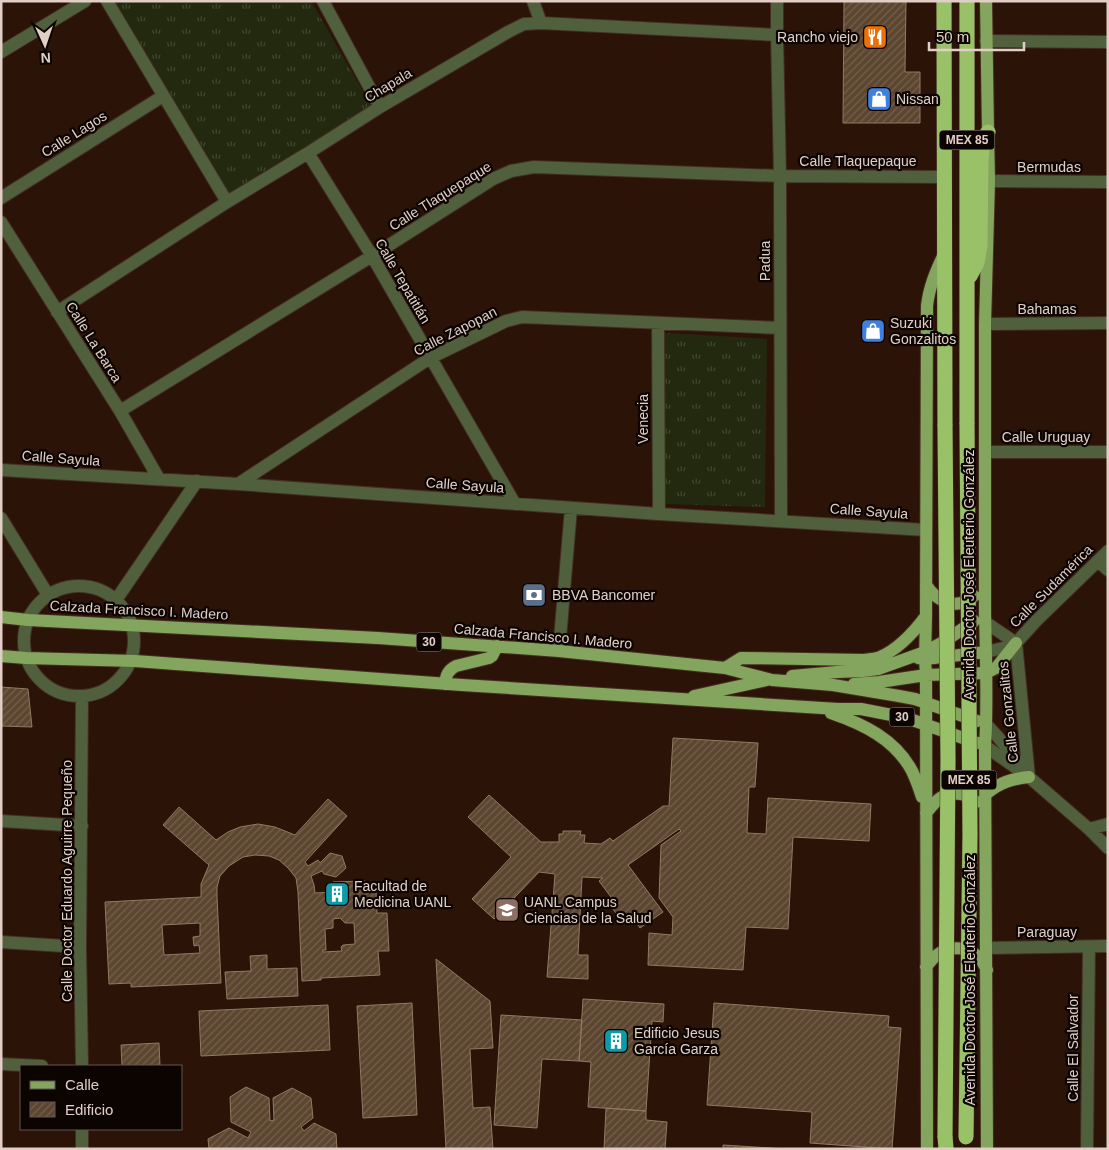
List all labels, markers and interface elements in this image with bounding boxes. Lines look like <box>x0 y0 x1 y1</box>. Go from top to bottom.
north arrow <box>20 20 70 70</box>
scale bar <box>929 20 1024 52</box>
restaurant icon: Rancho viejo <box>862 24 888 50</box>
text: 50 m <box>936 28 969 45</box>
place label: Rancho viejo <box>777 29 858 45</box>
text: N <box>40 50 51 66</box>
street label: Chapala <box>362 65 415 105</box>
shop icon: Nissan <box>866 86 892 112</box>
place label: Nissan <box>896 91 939 107</box>
street label: Calle Lagos <box>38 108 110 160</box>
road number: MEX 85 <box>940 130 994 150</box>
street label: Calle Tlaquepaque <box>799 153 917 169</box>
street label: Calle Tlaquepaque <box>386 158 494 234</box>
street label: Bermudas <box>1017 159 1081 175</box>
street label: Calle Tepatitlán <box>372 236 434 326</box>
street label: Padua <box>757 241 773 281</box>
street label: Calle La Barca <box>63 299 125 385</box>
street label: Bahamas <box>1017 301 1077 317</box>
street label: Calle Zapopan <box>411 303 499 359</box>
place label: Suzuki Gonzalitos <box>890 315 956 347</box>
shop icon: Suzuki Gonzalitos <box>860 318 886 344</box>
street label: Venecia <box>635 394 651 444</box>
street label: Calle Uruguay <box>1002 429 1090 445</box>
street label: Calle Sayula <box>21 447 101 469</box>
street label: Avenida Doctor José Eleuterio González <box>961 449 977 701</box>
street label: Calle Sayula <box>425 474 505 496</box>
street label: Calle Sayula <box>829 500 909 522</box>
street label: Calle Sudamérica <box>1006 541 1096 631</box>
bank icon: BBVA Bancomer <box>521 582 547 608</box>
place label: BBVA Bancomer <box>552 587 656 603</box>
street label: Calzada Francisco I. Madero <box>49 597 229 623</box>
street label: Calzada Francisco I. Madero <box>453 620 633 652</box>
road number: 30 <box>416 632 442 652</box>
street label: Calle Gonzalitos <box>995 660 1021 764</box>
road number: 30 <box>890 708 914 726</box>
street label: Calle Doctor Eduardo Aguirre Pequeño <box>59 760 75 1002</box>
road number: MEX 85 <box>942 770 996 790</box>
street label: Avenida Doctor José Eleuterio González <box>962 854 978 1106</box>
place label: Facultad de Medicina UANL <box>354 878 451 910</box>
building icon: Facultad de Medicina UANL <box>324 881 350 907</box>
place label: UANL Campus Ciencias de la Salud <box>524 894 652 926</box>
school or university icon: UANL Campus Ciencias de la Salud <box>494 897 520 923</box>
street label: Paraguay <box>1017 924 1077 940</box>
street label: Calle El Salvador <box>1065 994 1081 1102</box>
place label: Edificio Jesus García Garza <box>634 1025 720 1057</box>
building icon: Edificio Jesus García Garza <box>603 1028 629 1054</box>
legend <box>20 1065 182 1130</box>
text: Calle <box>65 1076 99 1093</box>
text: Edificio <box>65 1101 113 1118</box>

